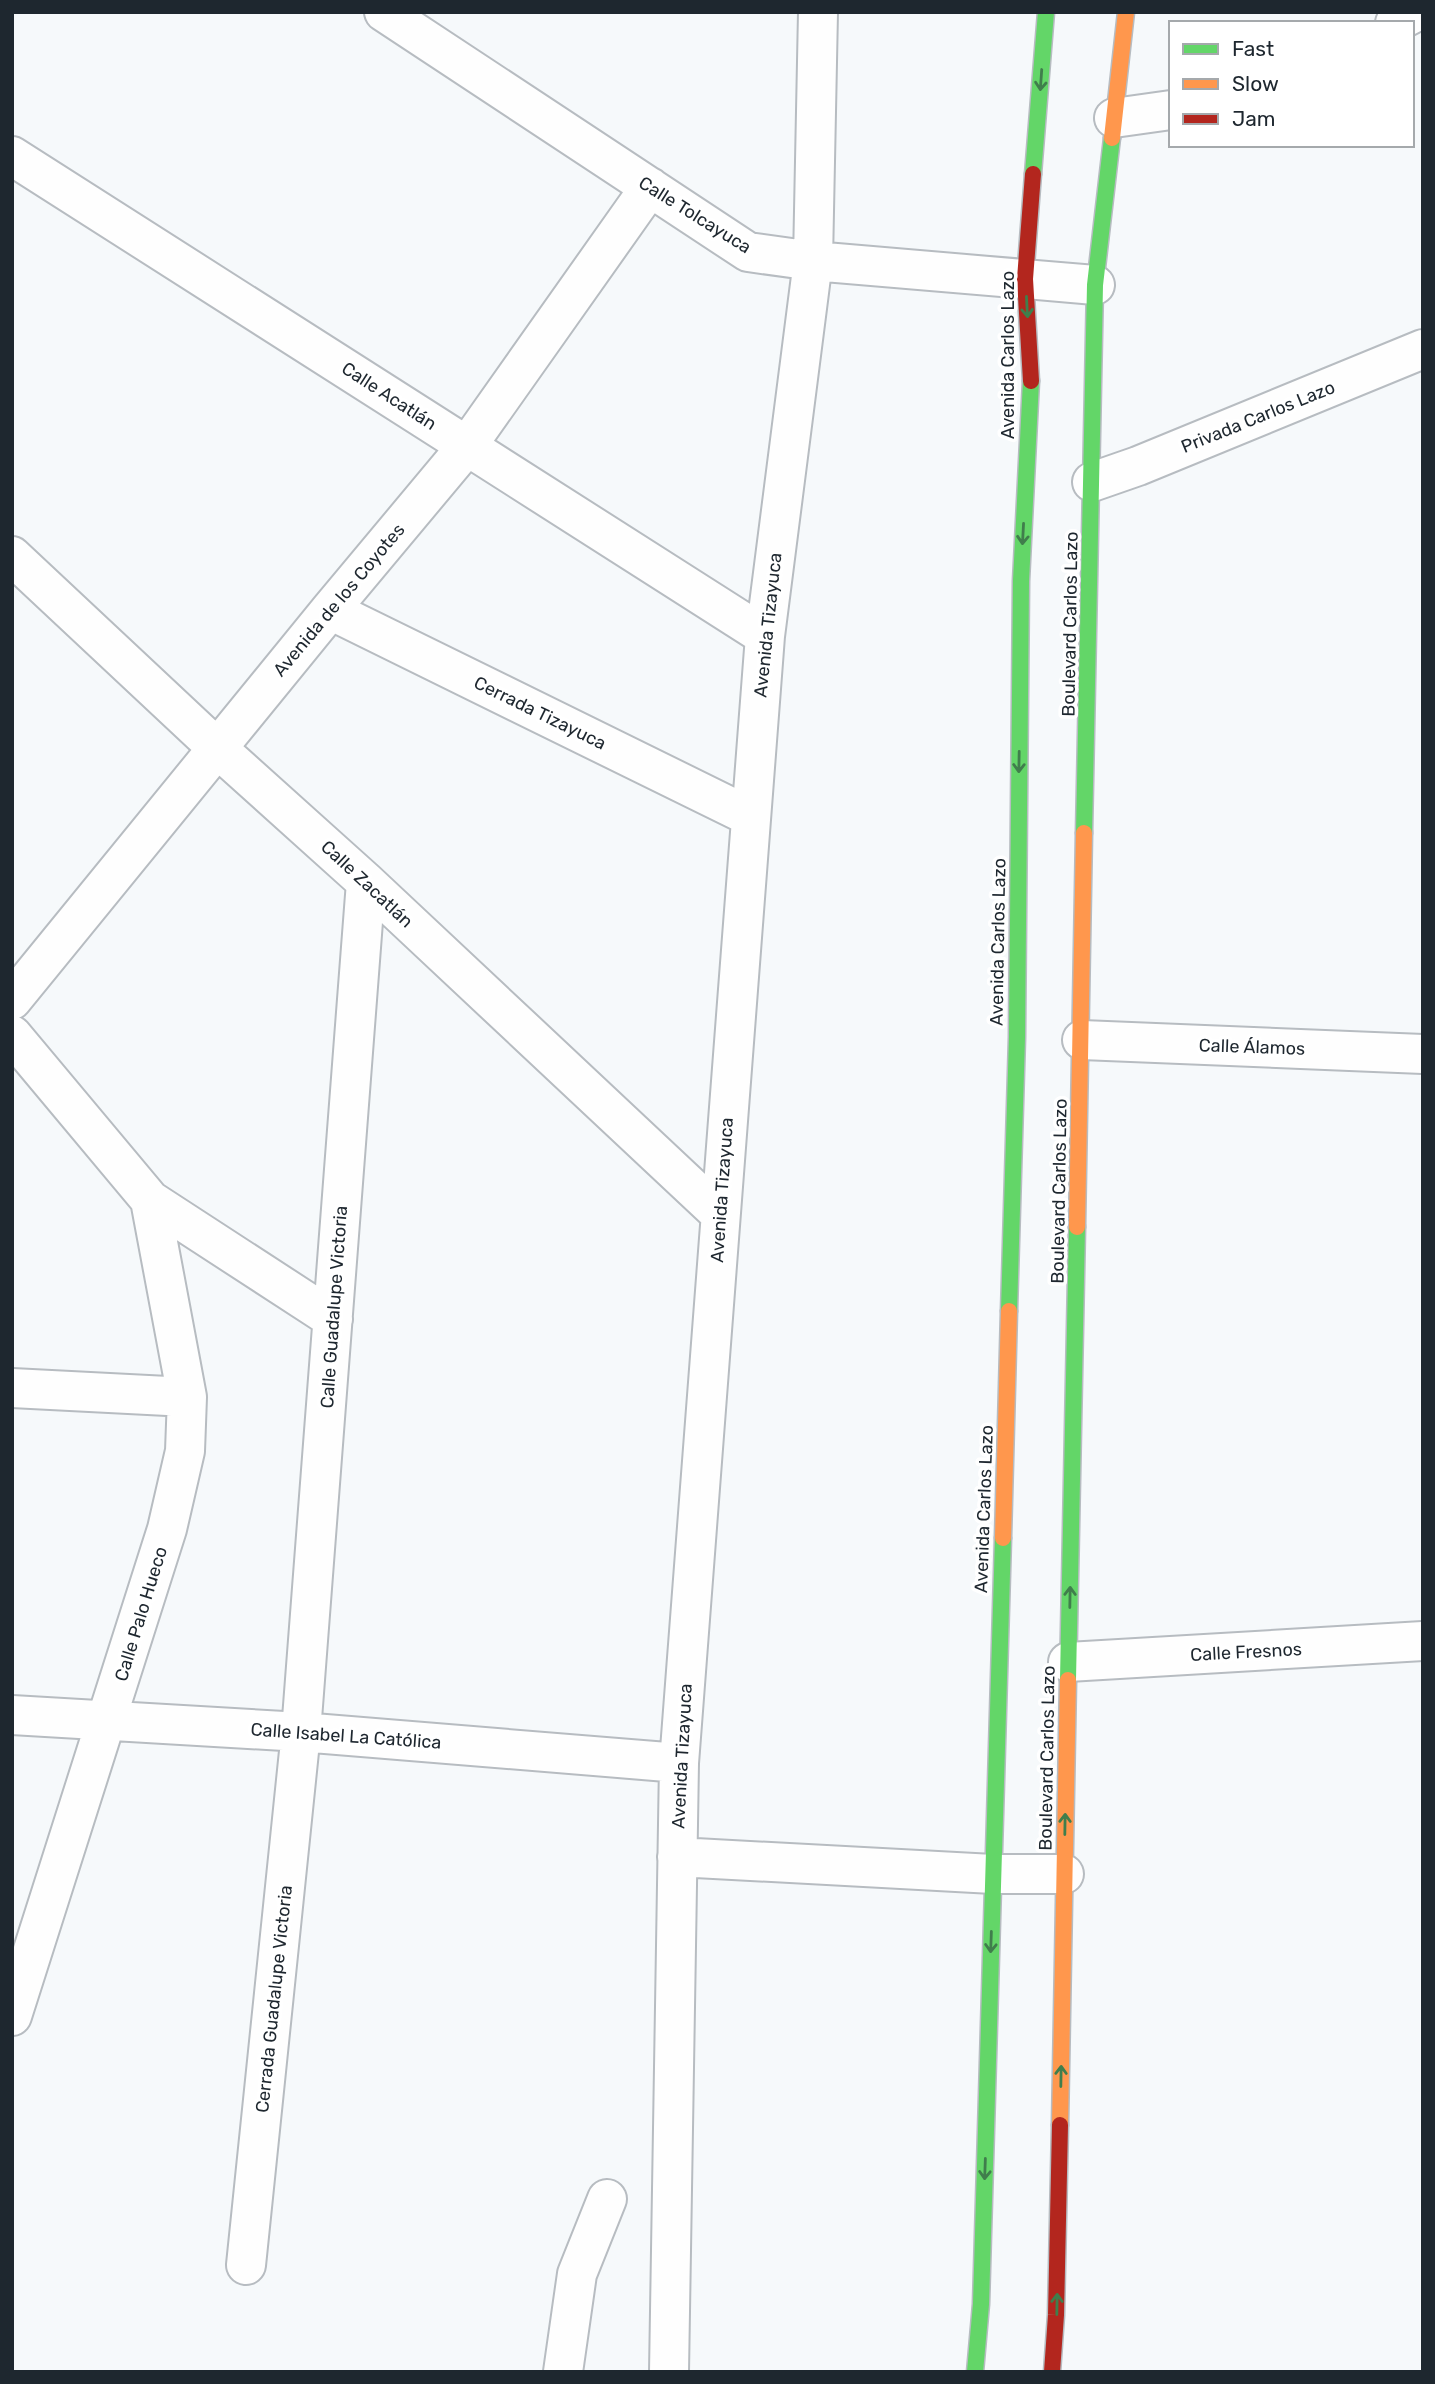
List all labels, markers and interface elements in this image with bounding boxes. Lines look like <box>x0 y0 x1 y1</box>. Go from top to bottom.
legend <box>1169 21 1414 147</box>
text: Fast <box>1232 36 1274 61</box>
one-way arrow <box>1034 68 1047 91</box>
text: Slow <box>1232 71 1279 96</box>
text: Jam <box>1232 106 1276 131</box>
street label: Calle Tolcayuca <box>635 172 755 258</box>
street label: Avenida Carlos Lazo <box>997 271 1019 439</box>
one-way arrow <box>1020 295 1033 318</box>
street label: Calle Acatlán <box>337 357 441 435</box>
street label: Privada Carlos Lazo <box>1178 376 1338 458</box>
street label: Avenida de los Coyotes <box>268 519 410 681</box>
one-way arrow <box>1017 523 1030 546</box>
street label: Boulevard Carlos Lazo <box>1057 531 1083 717</box>
street label: Avenida Tizayuca <box>749 552 787 698</box>
street label: Cerrada Tizayuca <box>470 671 610 755</box>
one-way arrow <box>1012 750 1026 773</box>
street label: Calle Zacatlán <box>316 836 418 932</box>
street label: Avenida Carlos Lazo <box>986 858 1010 1026</box>
street label: Calle Álamos <box>1198 1034 1306 1060</box>
street label: Boulevard Carlos Lazo <box>1046 1098 1072 1284</box>
street label: Avenida Tizayuca <box>706 1117 738 1263</box>
street label: Calle Guadalupe Victoria <box>316 1205 352 1409</box>
street label: Avenida Carlos Lazo <box>970 1425 998 1593</box>
street label: Calle Palo Hueco <box>110 1544 172 1684</box>
one-way arrow <box>1063 1586 1077 1609</box>
street label: Calle Fresnos <box>1190 1638 1302 1666</box>
street label: Boulevard Carlos Lazo <box>1034 1665 1060 1851</box>
street label: Avenida Tizayuca <box>667 1683 697 1829</box>
street label: Calle Isabel La Católica <box>250 1718 442 1754</box>
one-way arrow <box>1059 1813 1072 1836</box>
street label: Cerrada Guadalupe Victoria <box>251 1884 297 2114</box>
one-way arrow <box>984 1930 998 1953</box>
one-way arrow <box>1054 2065 1067 2088</box>
one-way arrow <box>978 2158 991 2181</box>
one-way arrow <box>1050 2292 1063 2315</box>

